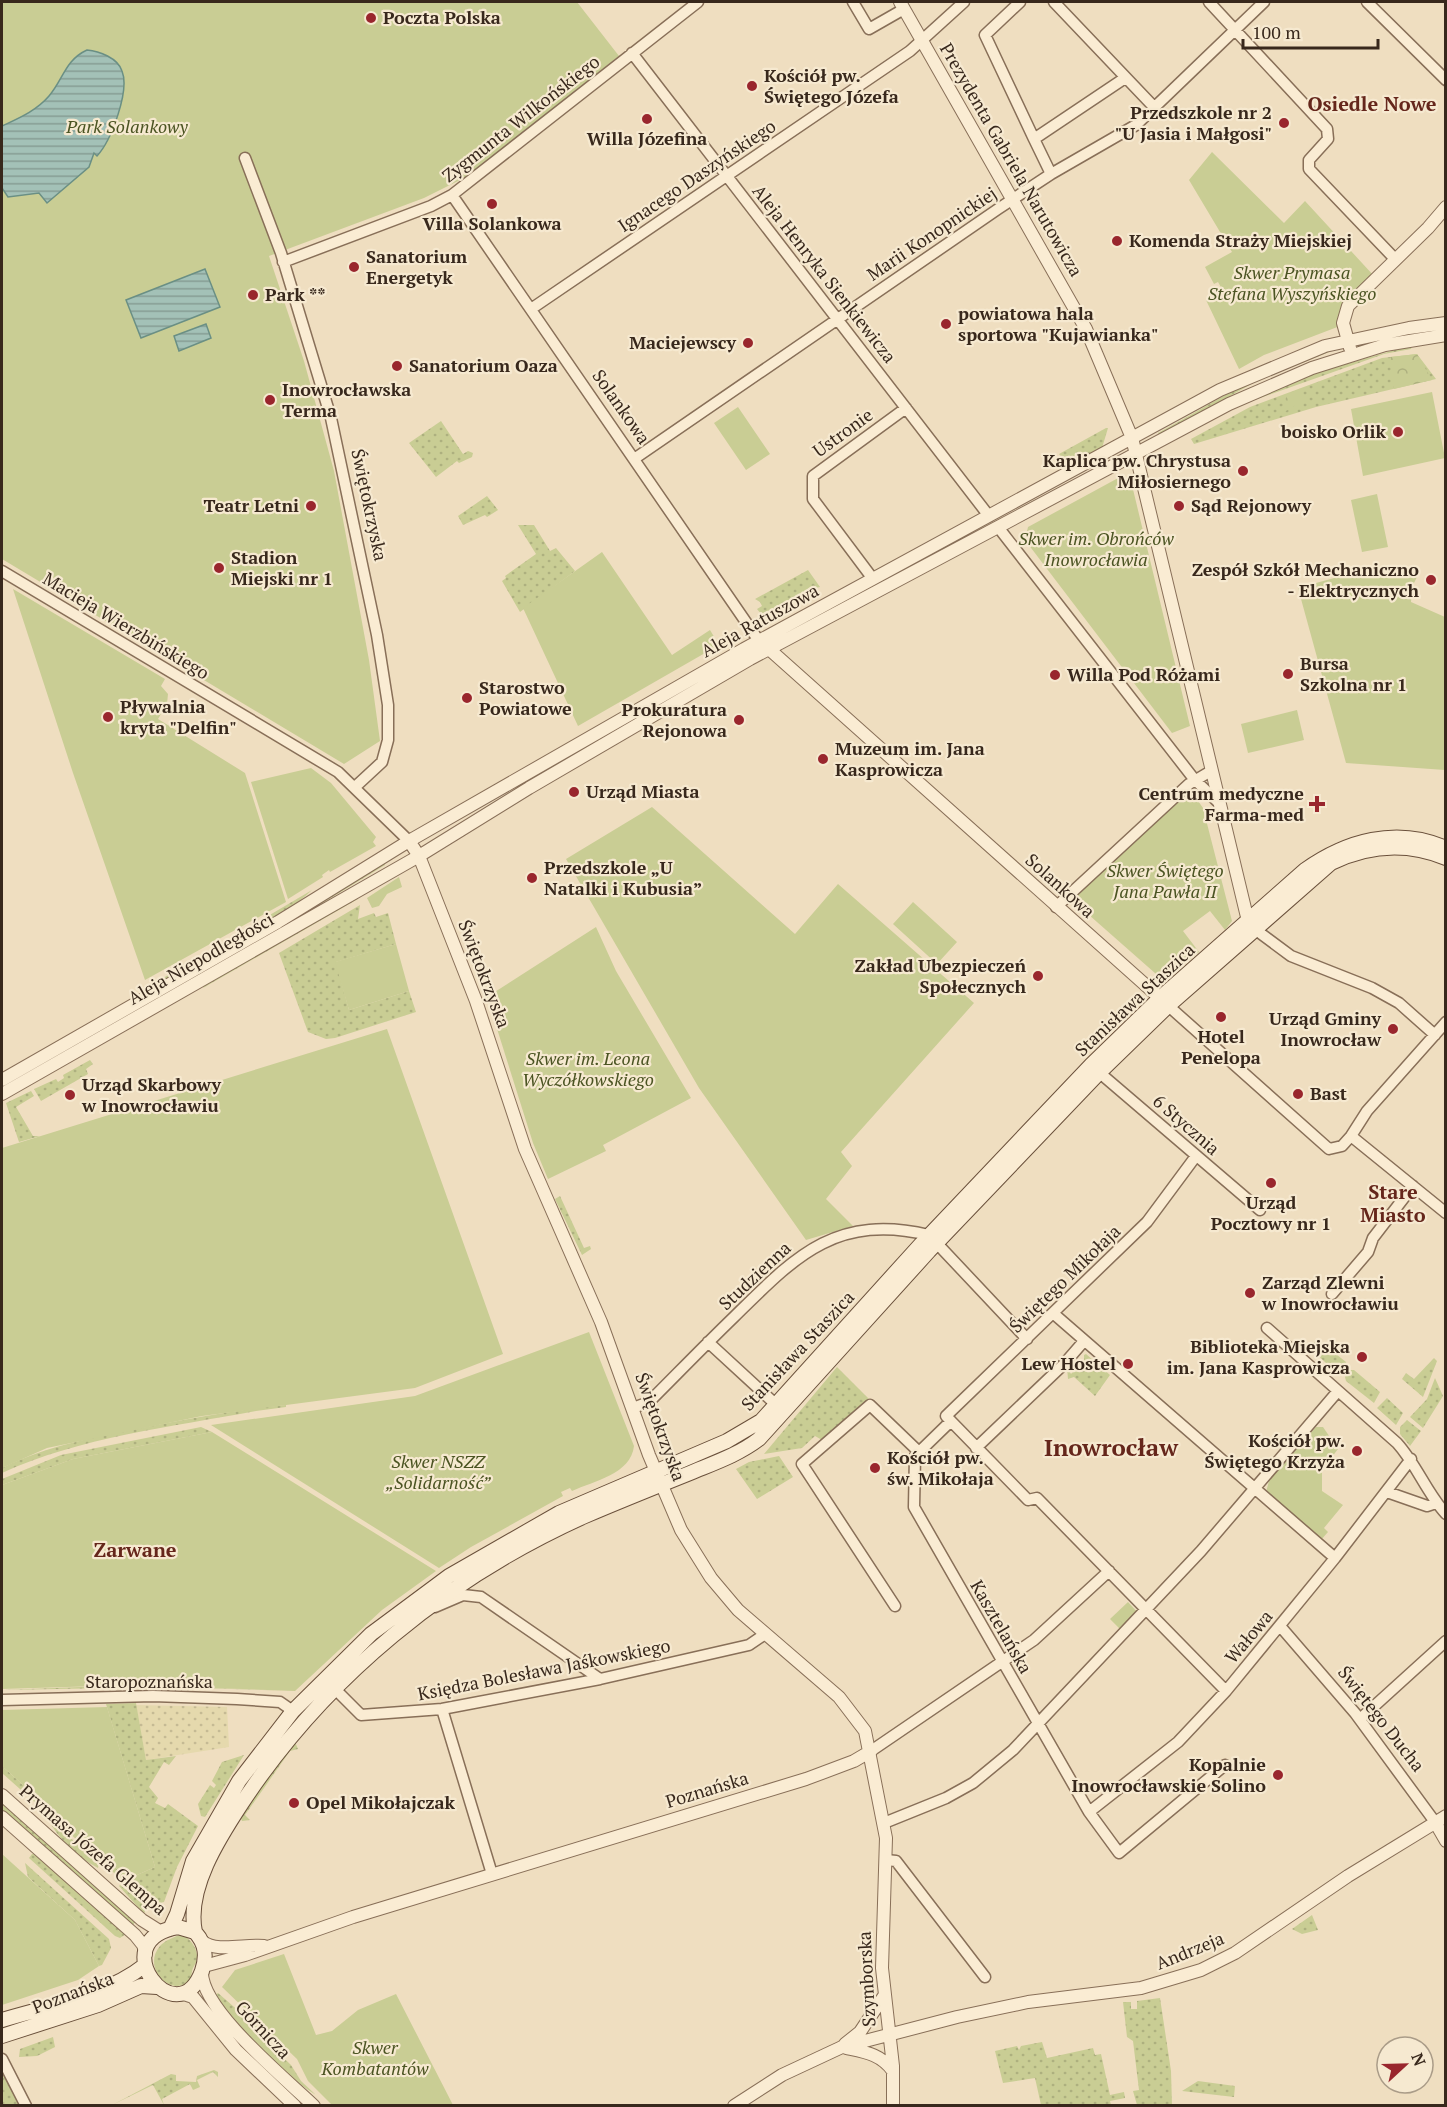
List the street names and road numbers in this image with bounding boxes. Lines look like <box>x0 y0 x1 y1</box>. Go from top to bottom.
street label: Prezydenta Gabriela Narutowicza <box>935 38 1089 281</box>
street label: Zygmunta Wilkońskiego <box>437 49 604 187</box>
street label: Ignacego Daszyńskiego <box>613 113 780 237</box>
street label: Aleja Henryka Sienkiewicza <box>748 179 902 368</box>
street label: Marii Konopnickiej <box>862 181 1001 286</box>
street label: Solankowa <box>587 364 656 448</box>
street label: Ustronie <box>808 402 877 462</box>
street label: Świętokrzyska <box>346 447 394 563</box>
street label: Macieja Wierzbińskiego <box>39 566 214 684</box>
street label: Aleja Ratuszowa <box>696 578 823 662</box>
street label: Solankowa <box>1021 848 1101 923</box>
street label: Aleja Niepodległości <box>123 907 278 1010</box>
street label: Świętokrzyska <box>453 916 517 1031</box>
street label: Stanisława Staszica <box>1069 937 1199 1061</box>
street label: 6 Stycznia <box>1148 1089 1225 1160</box>
street label: Świętego Mikołaja <box>1003 1219 1125 1338</box>
street label: Studzienna <box>713 1236 796 1315</box>
street label: Stanisława Staszica <box>735 1285 859 1415</box>
street label: Świętokrzyska <box>630 1369 692 1484</box>
street label: Kasztelańska <box>965 1575 1038 1678</box>
street label: Wałowa <box>1219 1605 1278 1668</box>
street label: Księdza Bolesława Jaśkowskiego <box>415 1633 672 1705</box>
street label: Świętego Ducha <box>1333 1661 1431 1776</box>
street label: Staropoznańska <box>85 1669 213 1693</box>
street label: Poznańska <box>662 1765 751 1813</box>
street label: Prymasa Józefa Glempa <box>15 1779 172 1920</box>
street label: Andrzeja <box>1152 1926 1227 1975</box>
street label: Szymborska <box>852 1931 880 2027</box>
street label: Poznańska <box>28 1966 117 2019</box>
street label: Górnicza <box>231 1995 297 2064</box>

